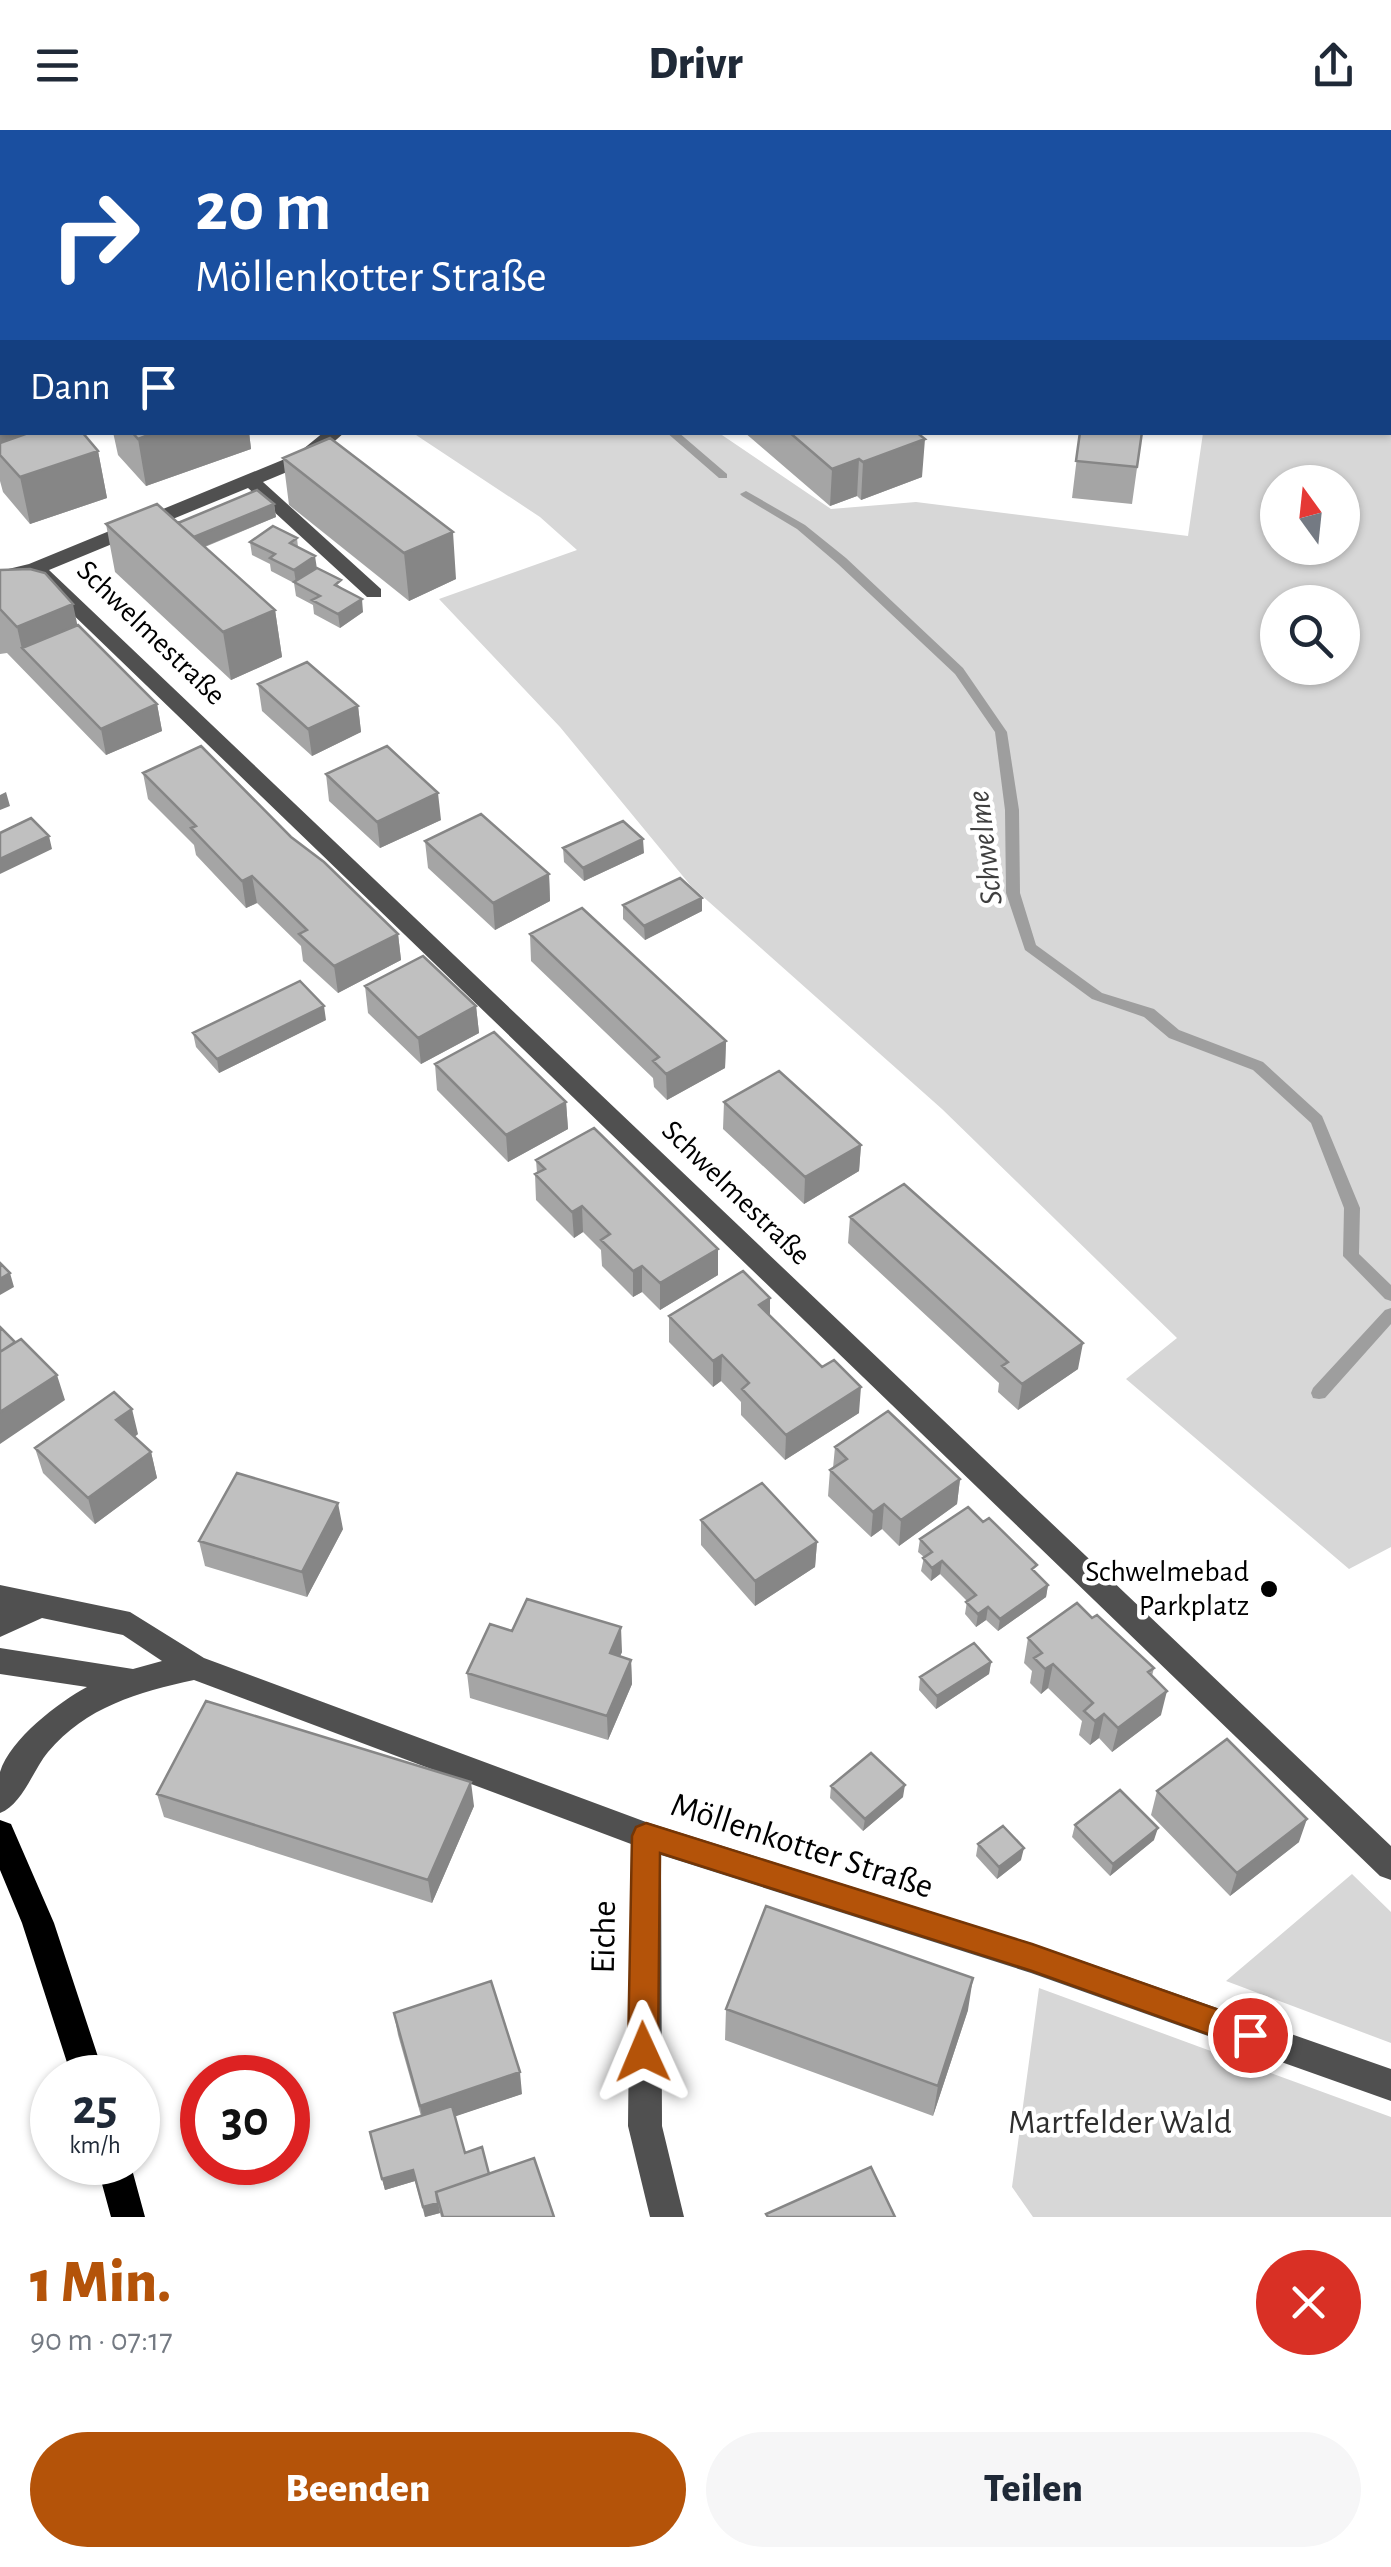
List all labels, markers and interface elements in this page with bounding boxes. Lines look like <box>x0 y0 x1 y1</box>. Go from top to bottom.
icon: menu <box>30 38 85 93</box>
icon: share <box>1306 38 1361 93</box>
text: Drivr <box>648 42 743 87</box>
icon: right <box>30 170 160 300</box>
text: 20 m <box>195 173 332 243</box>
text: Möllenkotter Straße <box>195 255 547 300</box>
icon: arrive <box>131 360 186 415</box>
text: Dann <box>30 369 111 407</box>
north arrow <box>1260 465 1360 565</box>
map controls <box>1260 465 1360 685</box>
street label: Schwelmestraße <box>71 555 231 711</box>
button: search <box>1260 585 1360 685</box>
water label: Schwelme <box>962 789 1008 907</box>
street label: Schwelmestraße <box>656 1115 816 1271</box>
place label: Schwelmebad Parkplatz <box>1085 1557 1249 1621</box>
marker: Schwelmebad Parkplatz <box>1258 1578 1280 1600</box>
street label: Möllenkotter Straße <box>667 1787 937 1905</box>
street label: Eiche <box>586 1900 622 1974</box>
pin <box>1208 1993 1293 2078</box>
position arrow <box>591 2000 695 2104</box>
icon: arrive <box>1223 2008 1278 2063</box>
speed limit sign: 30 <box>180 2055 310 2185</box>
text: 25 <box>72 2083 118 2133</box>
park label: Martfelder Wald <box>1008 2105 1232 2140</box>
text: km/h <box>69 2133 121 2158</box>
button: close <box>1256 2250 1361 2355</box>
text: 1 Min. <box>30 2253 171 2313</box>
text: 90 m · 07:17 <box>30 2324 173 2356</box>
button: Beenden <box>30 2432 686 2547</box>
button: Teilen <box>706 2432 1361 2547</box>

